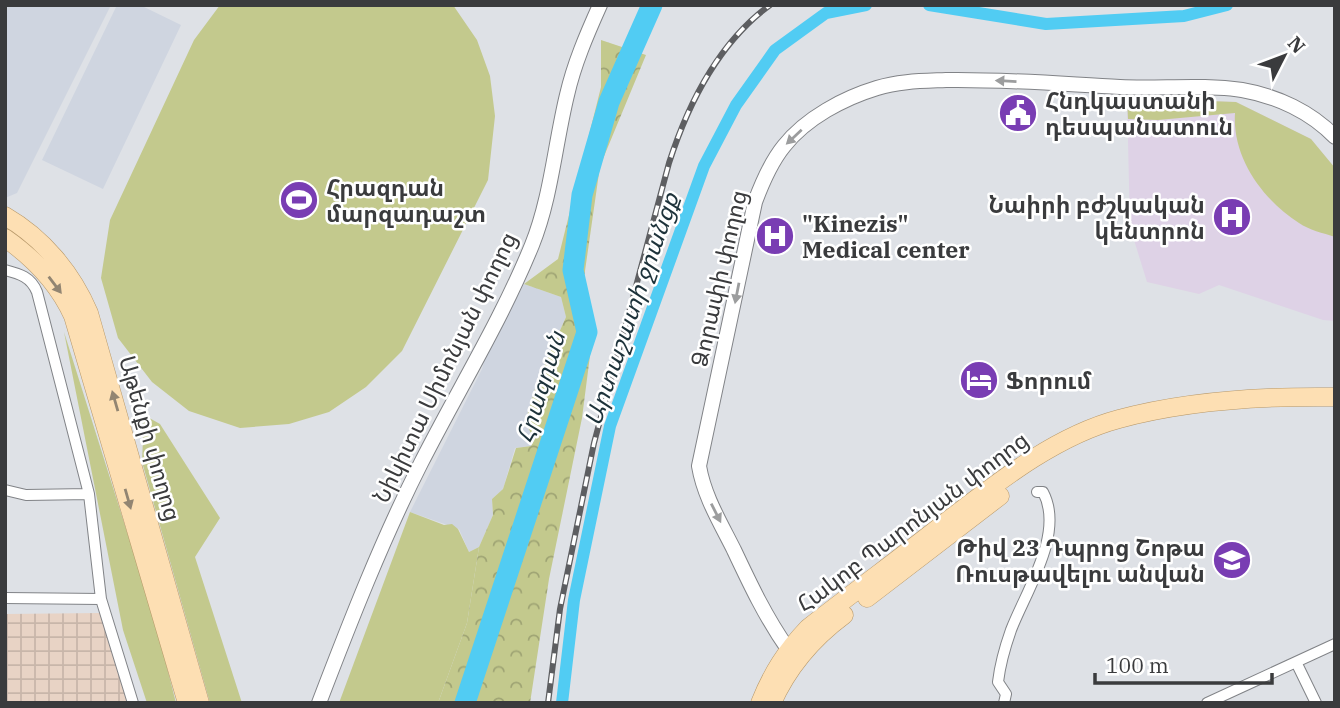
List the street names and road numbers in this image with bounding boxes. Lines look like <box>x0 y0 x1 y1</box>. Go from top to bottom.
street label: Ձորափի փողոց <box>683 187 753 369</box>
street label: Նիկիտա Սիմոնյան փողոց <box>365 227 523 507</box>
street label: Աթենքի փողոց <box>113 352 189 524</box>
street label: Հակոբ Պարոնյան փողոց <box>790 424 1034 618</box>

